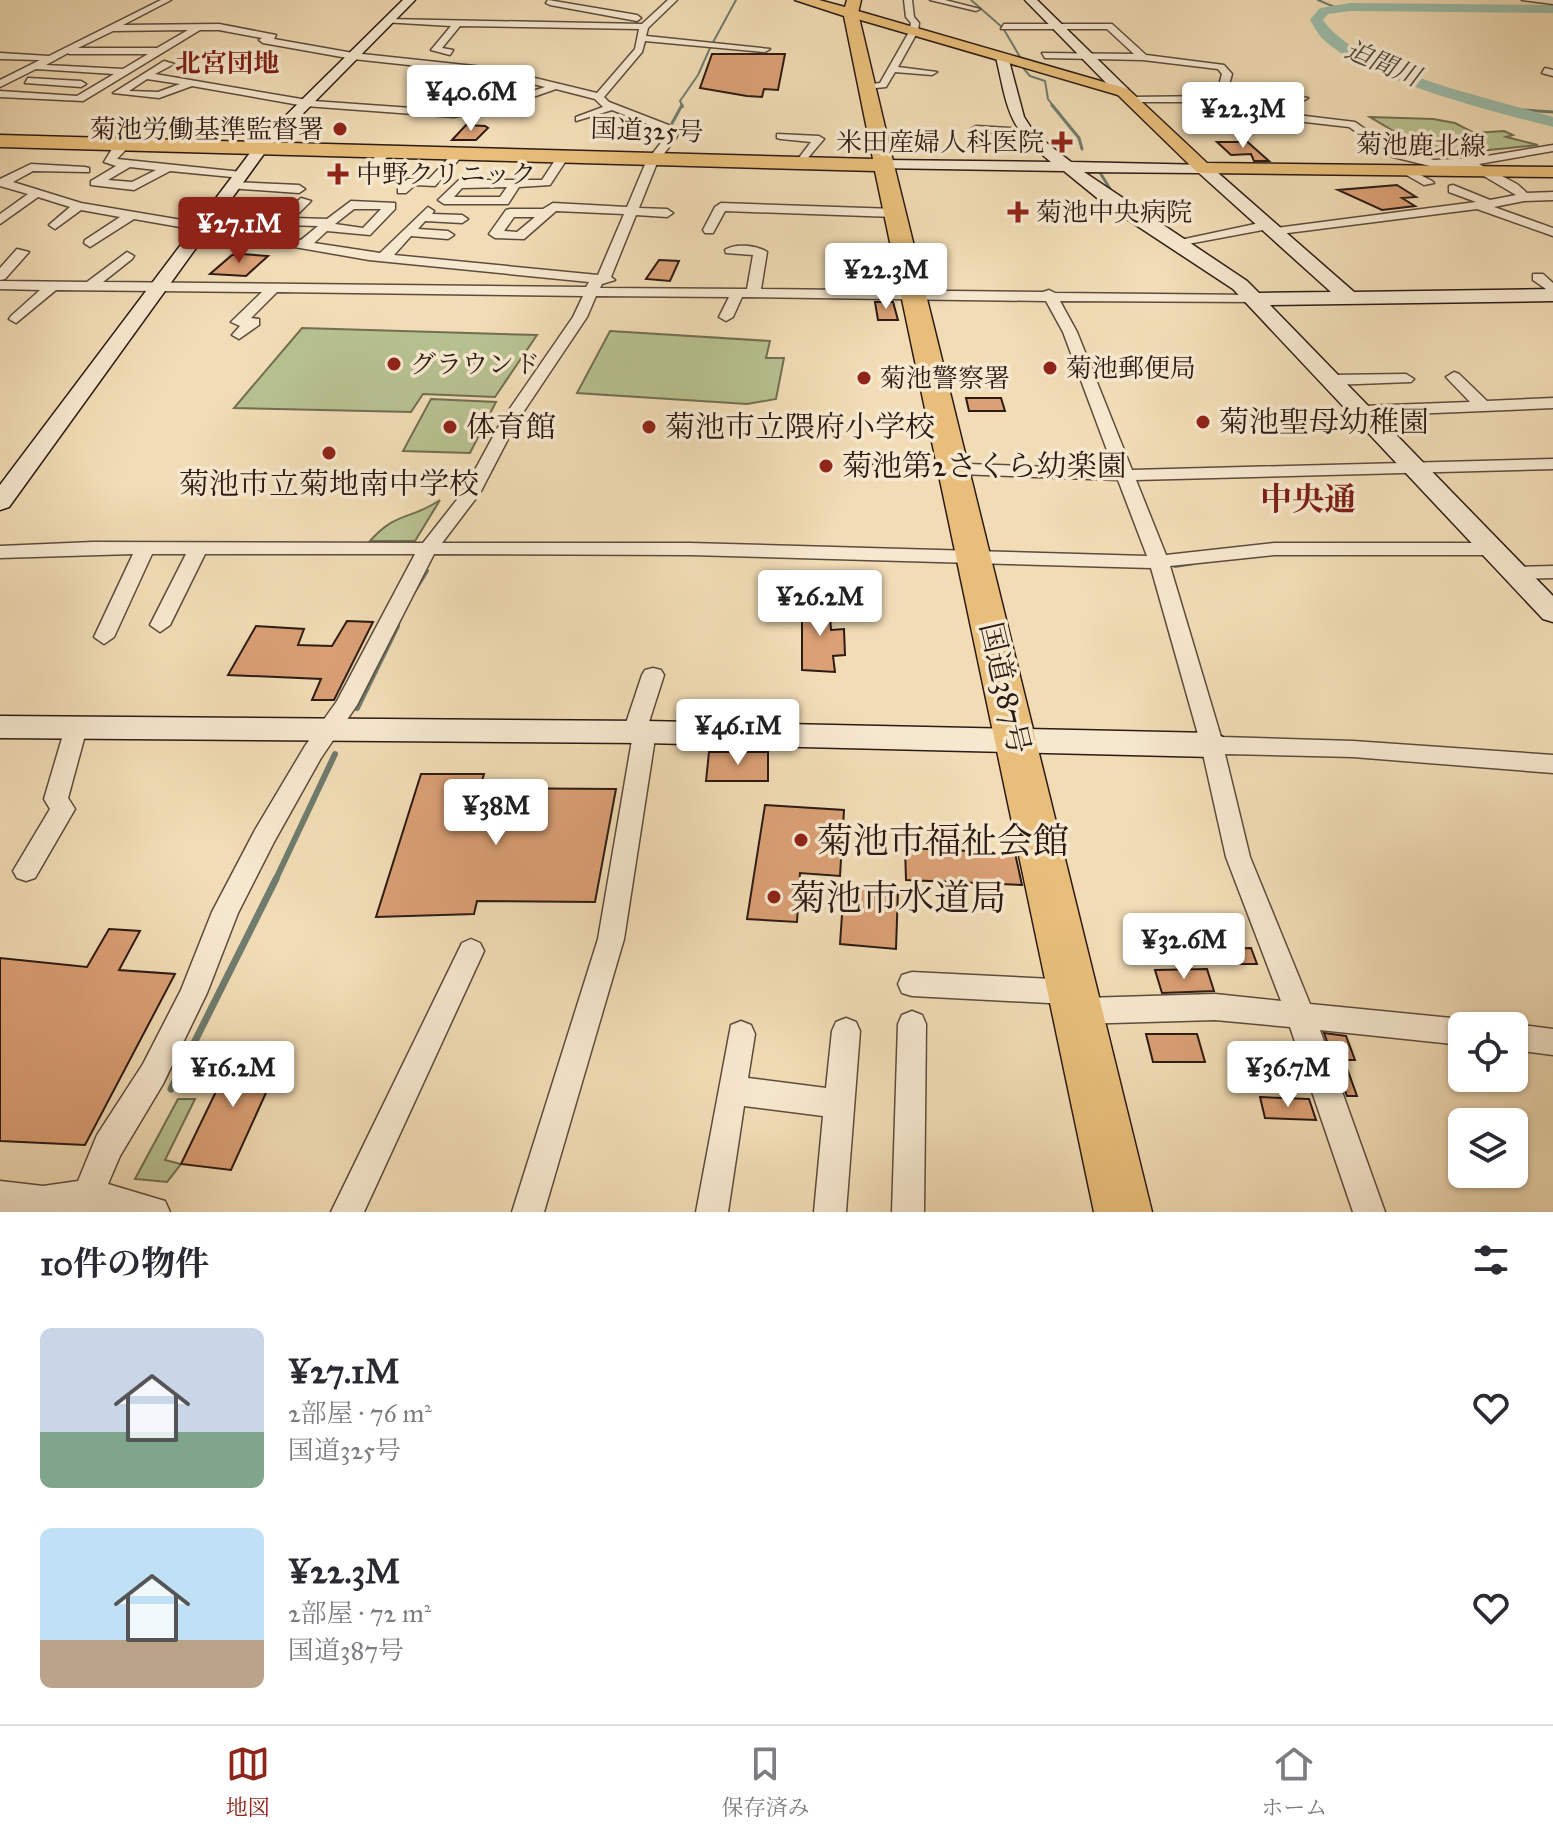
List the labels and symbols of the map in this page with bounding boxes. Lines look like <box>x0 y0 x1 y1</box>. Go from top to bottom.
water label: 迫間川 <box>1341 33 1428 94</box>
district label: 北宮団地 <box>175 47 279 79</box>
pin: ¥40.6M <box>406 65 536 133</box>
pin: ¥22.3M <box>1178 82 1308 150</box>
street label: 国道325号 <box>590 112 704 148</box>
place label: 菊池労働基準監督署 <box>90 113 324 145</box>
marker: 菊池労働基準監督署 <box>331 120 349 138</box>
place label: 米田産婦人科医院 <box>836 126 1044 158</box>
street label: 菊池鹿北線 <box>1356 128 1486 162</box>
marker: 米田産婦人科医院 <box>1051 131 1073 153</box>
place label: 中野クリニック <box>356 158 536 190</box>
marker: 中野クリニック <box>327 163 349 185</box>
place label: 菊池中央病院 <box>1036 196 1192 228</box>
pin: ¥27.1M <box>174 197 304 265</box>
marker: 菊池中央病院 <box>1007 201 1029 223</box>
pin: ¥22.3M <box>821 243 951 311</box>
place label: グラウンド <box>410 348 540 380</box>
place label: 菊池郵便局 <box>1066 352 1196 384</box>
marker: グラウンド <box>385 355 403 373</box>
marker: 菊池郵便局 <box>1041 359 1059 377</box>
place label: 菊池警察署 <box>880 362 1010 394</box>
marker: 菊池警察署 <box>855 369 873 387</box>
place label: 菊池聖母幼稚園 <box>1219 404 1429 440</box>
place label: 体育館 <box>466 409 556 445</box>
place label: 菊池市立隈府小学校 <box>665 409 935 445</box>
marker: 菊池聖母幼稚園 <box>1194 413 1212 431</box>
marker: 体育館 <box>441 418 459 436</box>
marker: 菊池市立隈府小学校 <box>640 418 658 436</box>
marker: 菊池市立菊地南中学校 <box>320 444 338 462</box>
place label: 菊池第2さくら幼楽園 <box>842 448 1127 484</box>
marker: 菊池第2さくら幼楽園 <box>817 457 835 475</box>
place label: 菊池市立菊地南中学校 <box>179 466 479 502</box>
district label: 中央通 <box>1260 480 1356 519</box>
pin: ¥26.2M <box>755 570 885 638</box>
street label: 国道387号 <box>972 619 1038 757</box>
pin: ¥46.1M <box>673 699 803 767</box>
pin: ¥38M <box>449 779 543 847</box>
place label: 菊池市福祉会館 <box>817 819 1069 863</box>
marker: 菊池市福祉会館 <box>792 831 810 849</box>
place label: 菊池市水道局 <box>790 876 1006 920</box>
marker: 菊池市水道局 <box>765 888 783 906</box>
pin: ¥32.6M <box>1119 913 1249 981</box>
pin: ¥16.2M <box>168 1041 298 1109</box>
pin: ¥36.7M <box>1223 1041 1353 1109</box>

